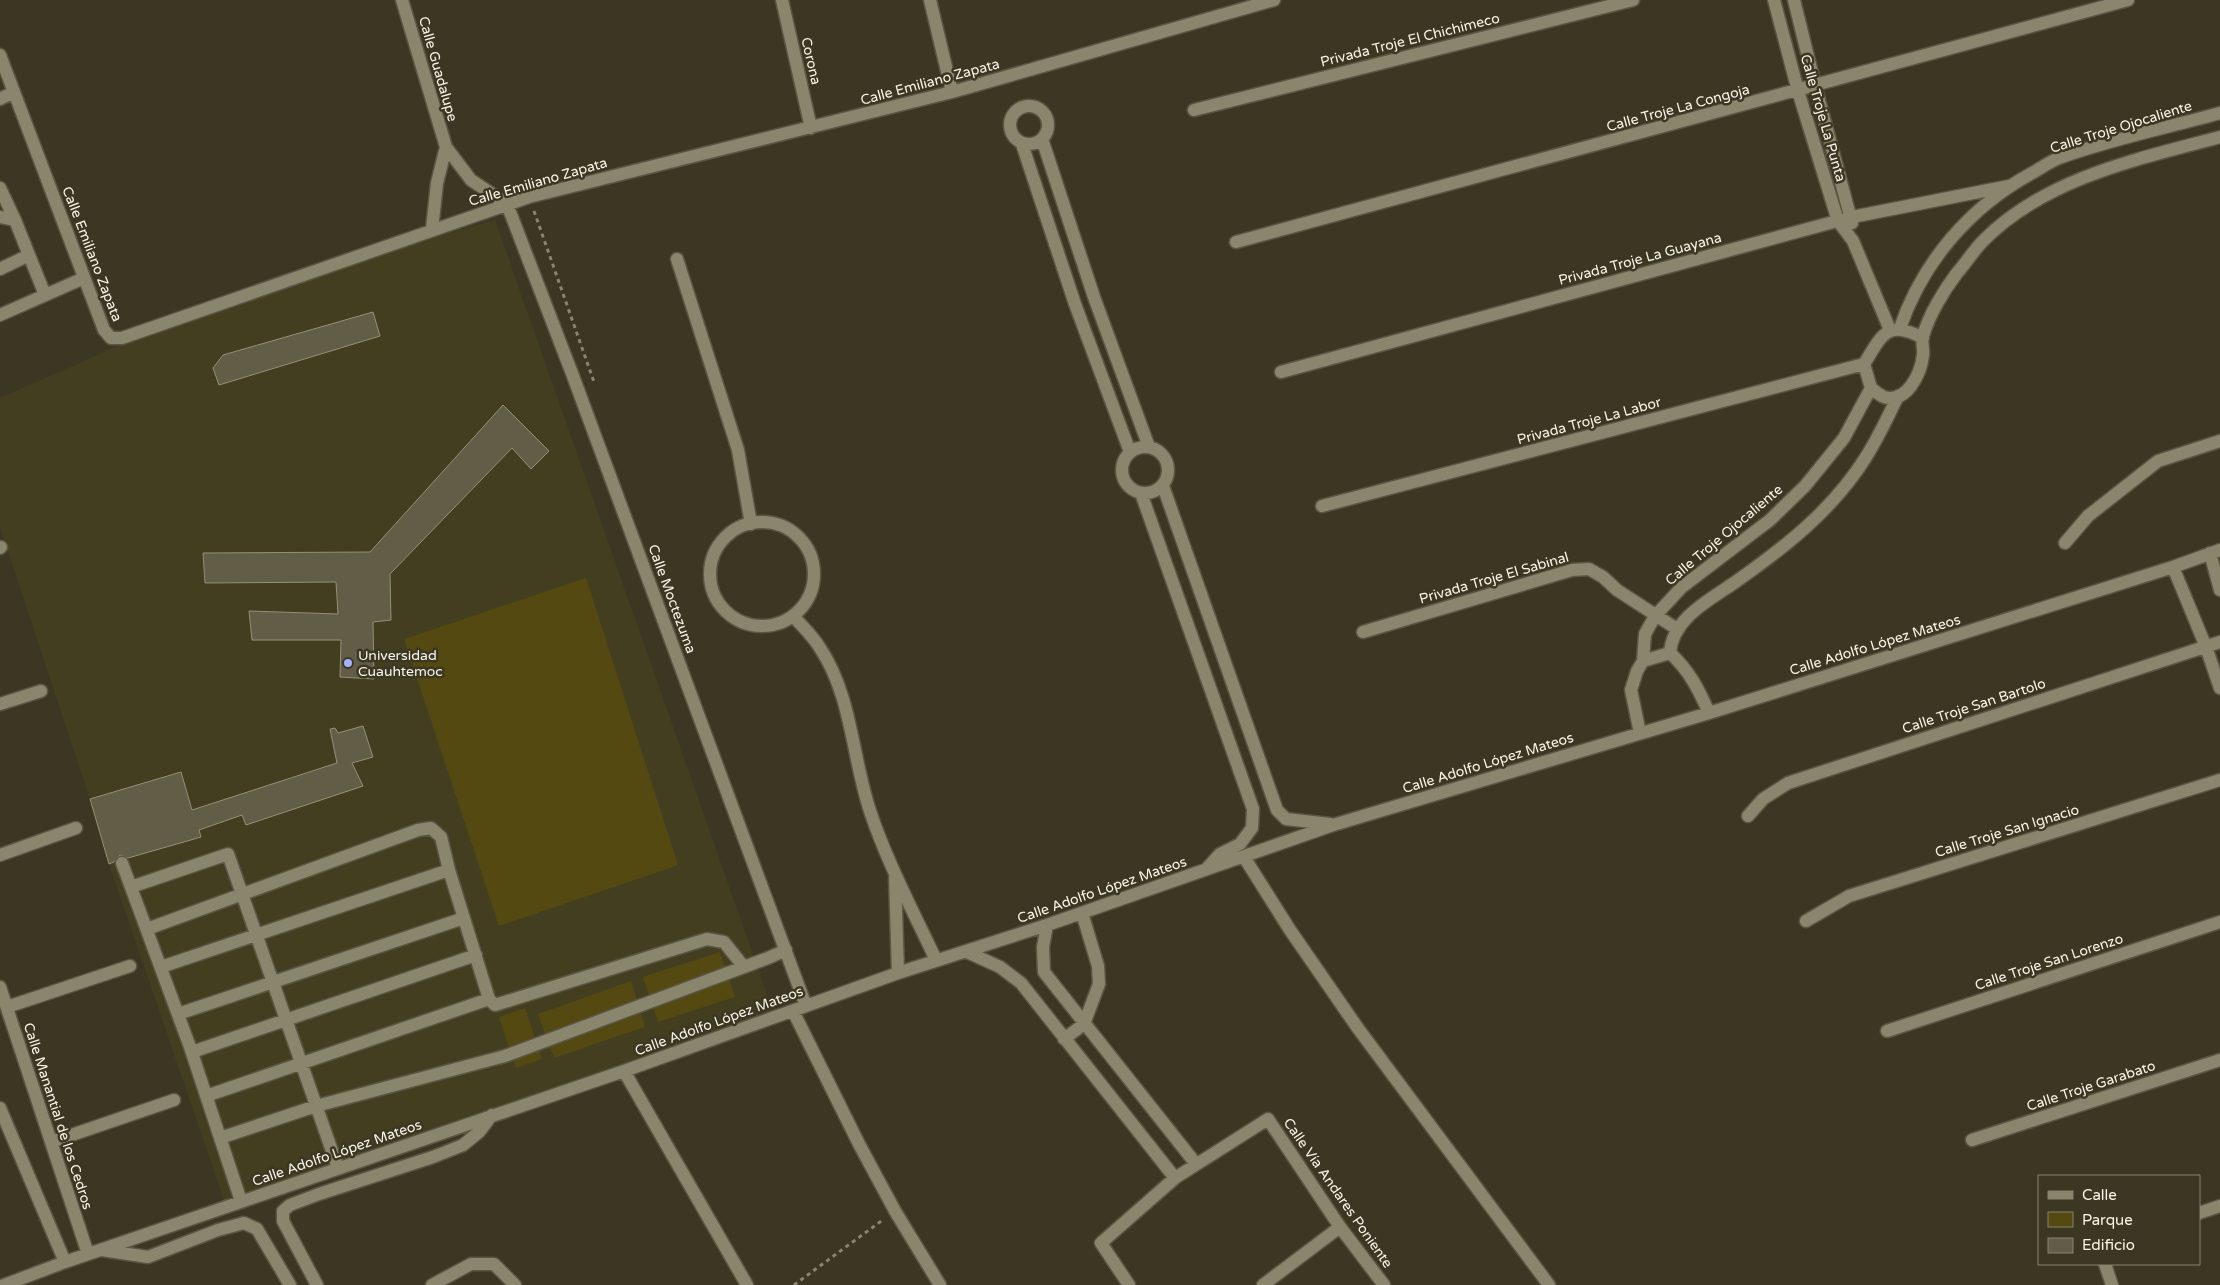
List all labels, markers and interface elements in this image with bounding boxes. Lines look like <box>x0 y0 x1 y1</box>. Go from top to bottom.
street label: Privada Troje El Chichimeco <box>1319 9 1501 71</box>
street label: Calle Guadalupe <box>415 14 461 124</box>
street label: Corona <box>797 36 825 86</box>
street label: Calle Troje La Punta <box>1797 52 1849 184</box>
street label: Calle Emiliano Zapata <box>859 55 1001 109</box>
street label: Calle Troje La Congoja <box>1605 81 1751 135</box>
street label: Calle Troje Ojocaliente <box>2048 97 2194 157</box>
street label: Calle Emiliano Zapata <box>467 154 609 210</box>
street label: Calle Emiliano Zapata <box>58 184 126 324</box>
street label: Privada Troje La Guayana <box>1557 229 1723 289</box>
street label: Privada Troje La Labor <box>1515 393 1663 448</box>
street label: Calle Troje Ojocaliente <box>1662 481 1786 589</box>
street label: Calle Moctezuma <box>644 542 700 656</box>
street label: Privada Troje El Sabinal <box>1417 548 1571 608</box>
street label: Calle Adolfo López Mateos <box>1787 611 1963 679</box>
place label: Universidad Cuauhtemoc <box>358 647 443 680</box>
marker: Universidad Cuauhtemoc <box>342 657 354 669</box>
street label: Calle Troje San Bartolo <box>1900 675 2048 737</box>
street label: Calle Adolfo López Mateos <box>1400 729 1576 797</box>
street label: Calle Troje San Ignacio <box>1933 801 2081 861</box>
street label: Calle Adolfo López Mateos <box>1015 853 1189 927</box>
street label: Calle Troje San Lorenzo <box>1973 930 2125 994</box>
street label: Calle Adolfo López Mateos <box>632 982 806 1059</box>
street label: Calle Manantial de los Cedros <box>20 1020 96 1212</box>
street label: Calle Troje Garabato <box>2024 1057 2158 1115</box>
street label: Calle Vía Andares Poniente <box>1280 1115 1396 1271</box>
street label: Calle Adolfo López Mateos <box>250 1116 424 1190</box>
legend <box>2038 1175 2200 1265</box>
text: Calle <box>2082 1186 2117 1204</box>
text: Parque <box>2082 1211 2133 1229</box>
text: Edificio <box>2082 1236 2135 1254</box>

